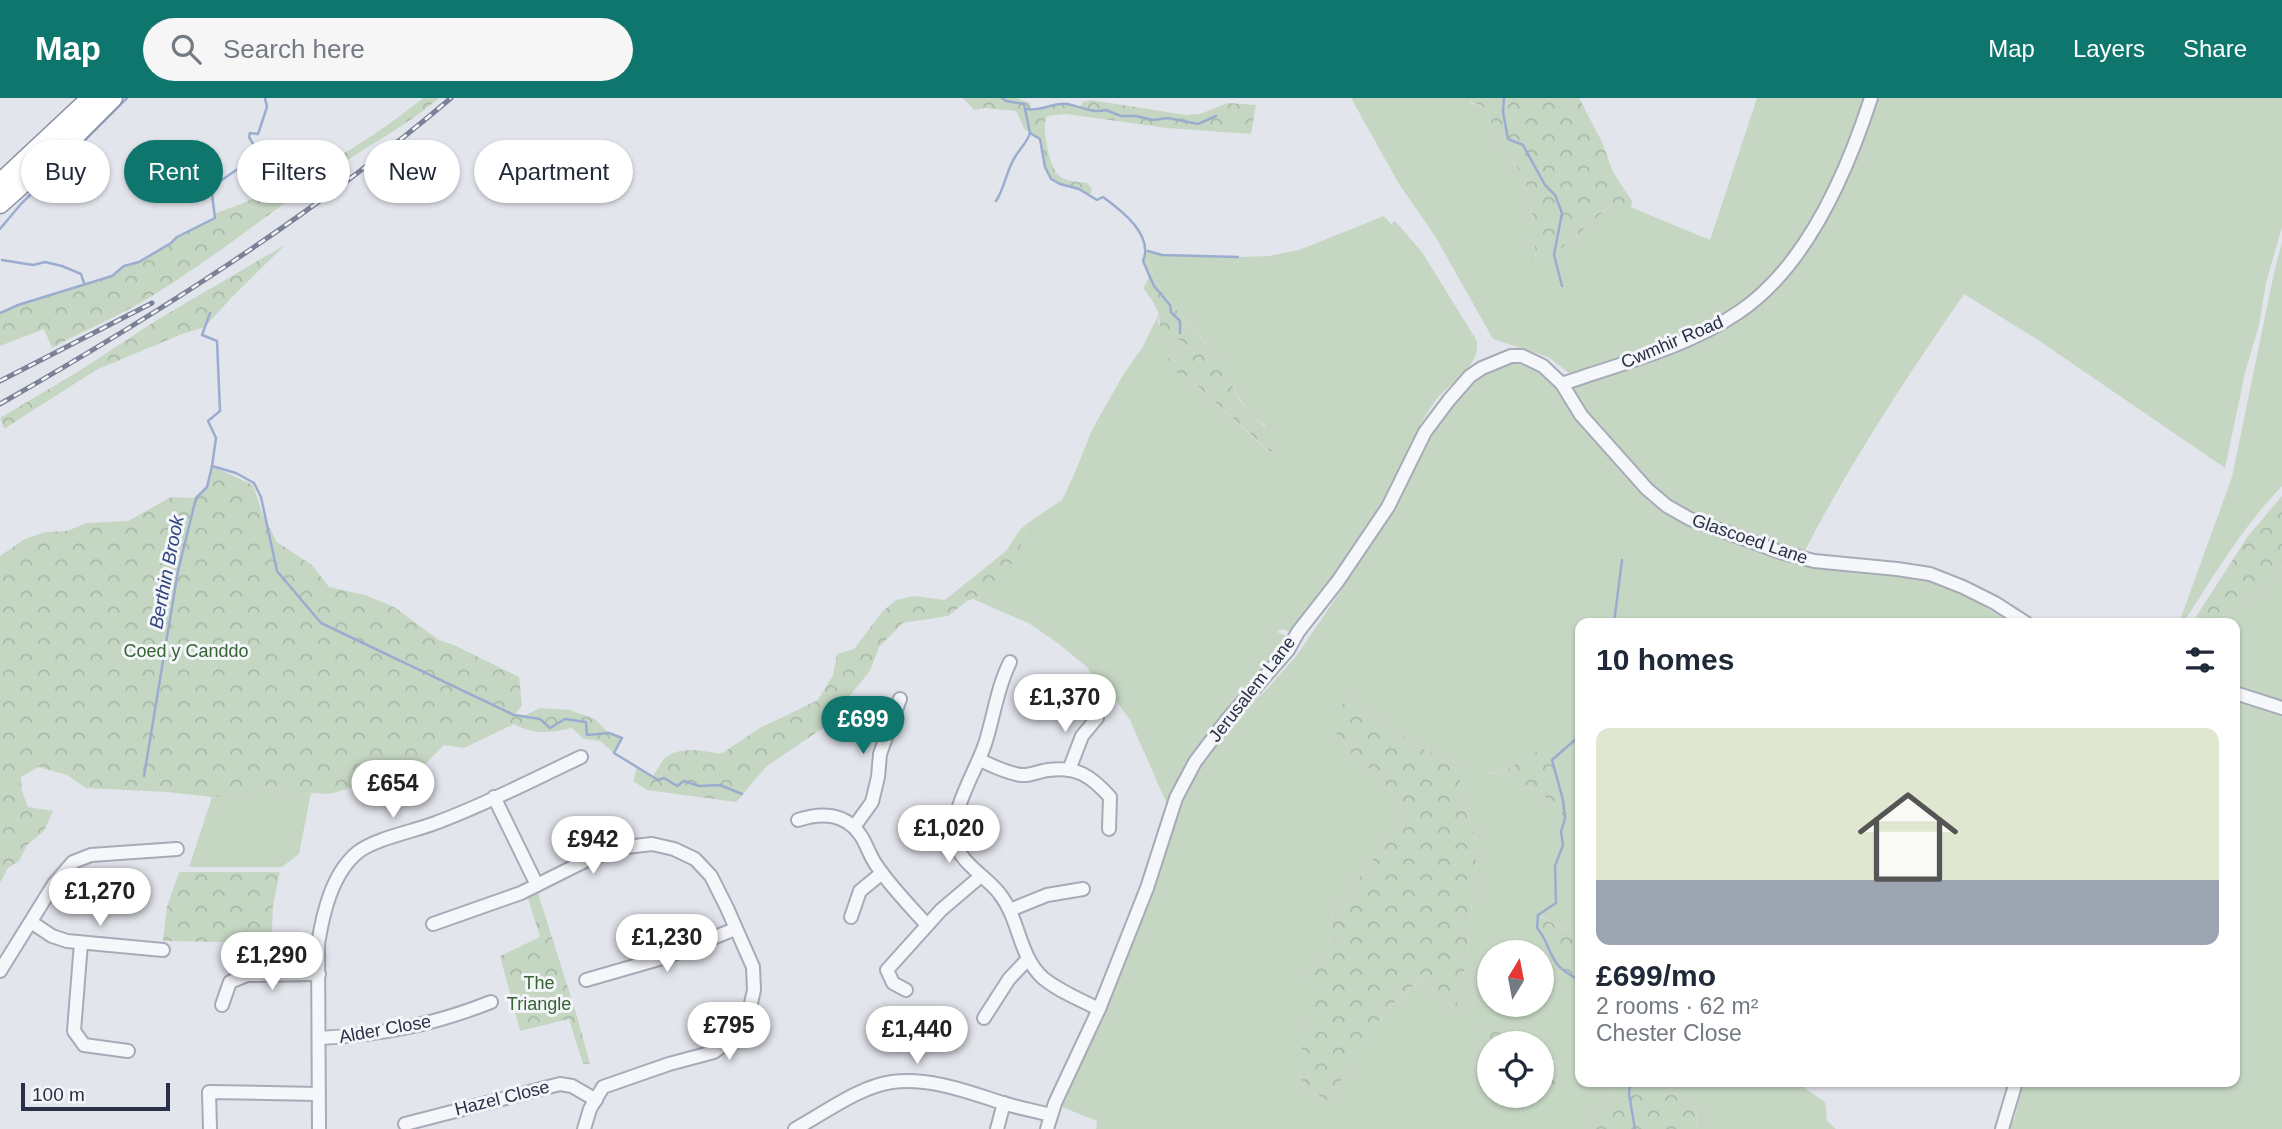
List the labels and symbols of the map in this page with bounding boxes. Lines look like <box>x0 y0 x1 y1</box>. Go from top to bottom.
street label: Cwmhir Road <box>1618 311 1726 373</box>
street label: Glascoed Lane <box>1689 510 1811 568</box>
water label: Berthin Brook <box>145 512 188 631</box>
street label: Jerusalem Lane <box>1205 632 1299 746</box>
park label: Coed y Canddo <box>123 641 249 661</box>
pin: £1,370 <box>1008 674 1122 734</box>
pin: £699 <box>822 696 904 756</box>
pin: £654 <box>352 760 434 820</box>
pin: £1,020 <box>892 806 1006 865</box>
pin: £942 <box>552 816 634 876</box>
pin: £1,270 <box>43 868 157 928</box>
pin: £1,230 <box>610 914 724 974</box>
pin: £1,290 <box>215 932 329 992</box>
north arrow <box>1477 940 1554 1017</box>
park label: The Triangle <box>507 973 571 1014</box>
pin: £795 <box>688 1002 770 1062</box>
pin: £1,440 <box>860 1006 974 1066</box>
street label: Alder Close <box>337 1011 433 1047</box>
street label: Hazel Close <box>452 1077 552 1119</box>
scale bar <box>21 1080 170 1112</box>

